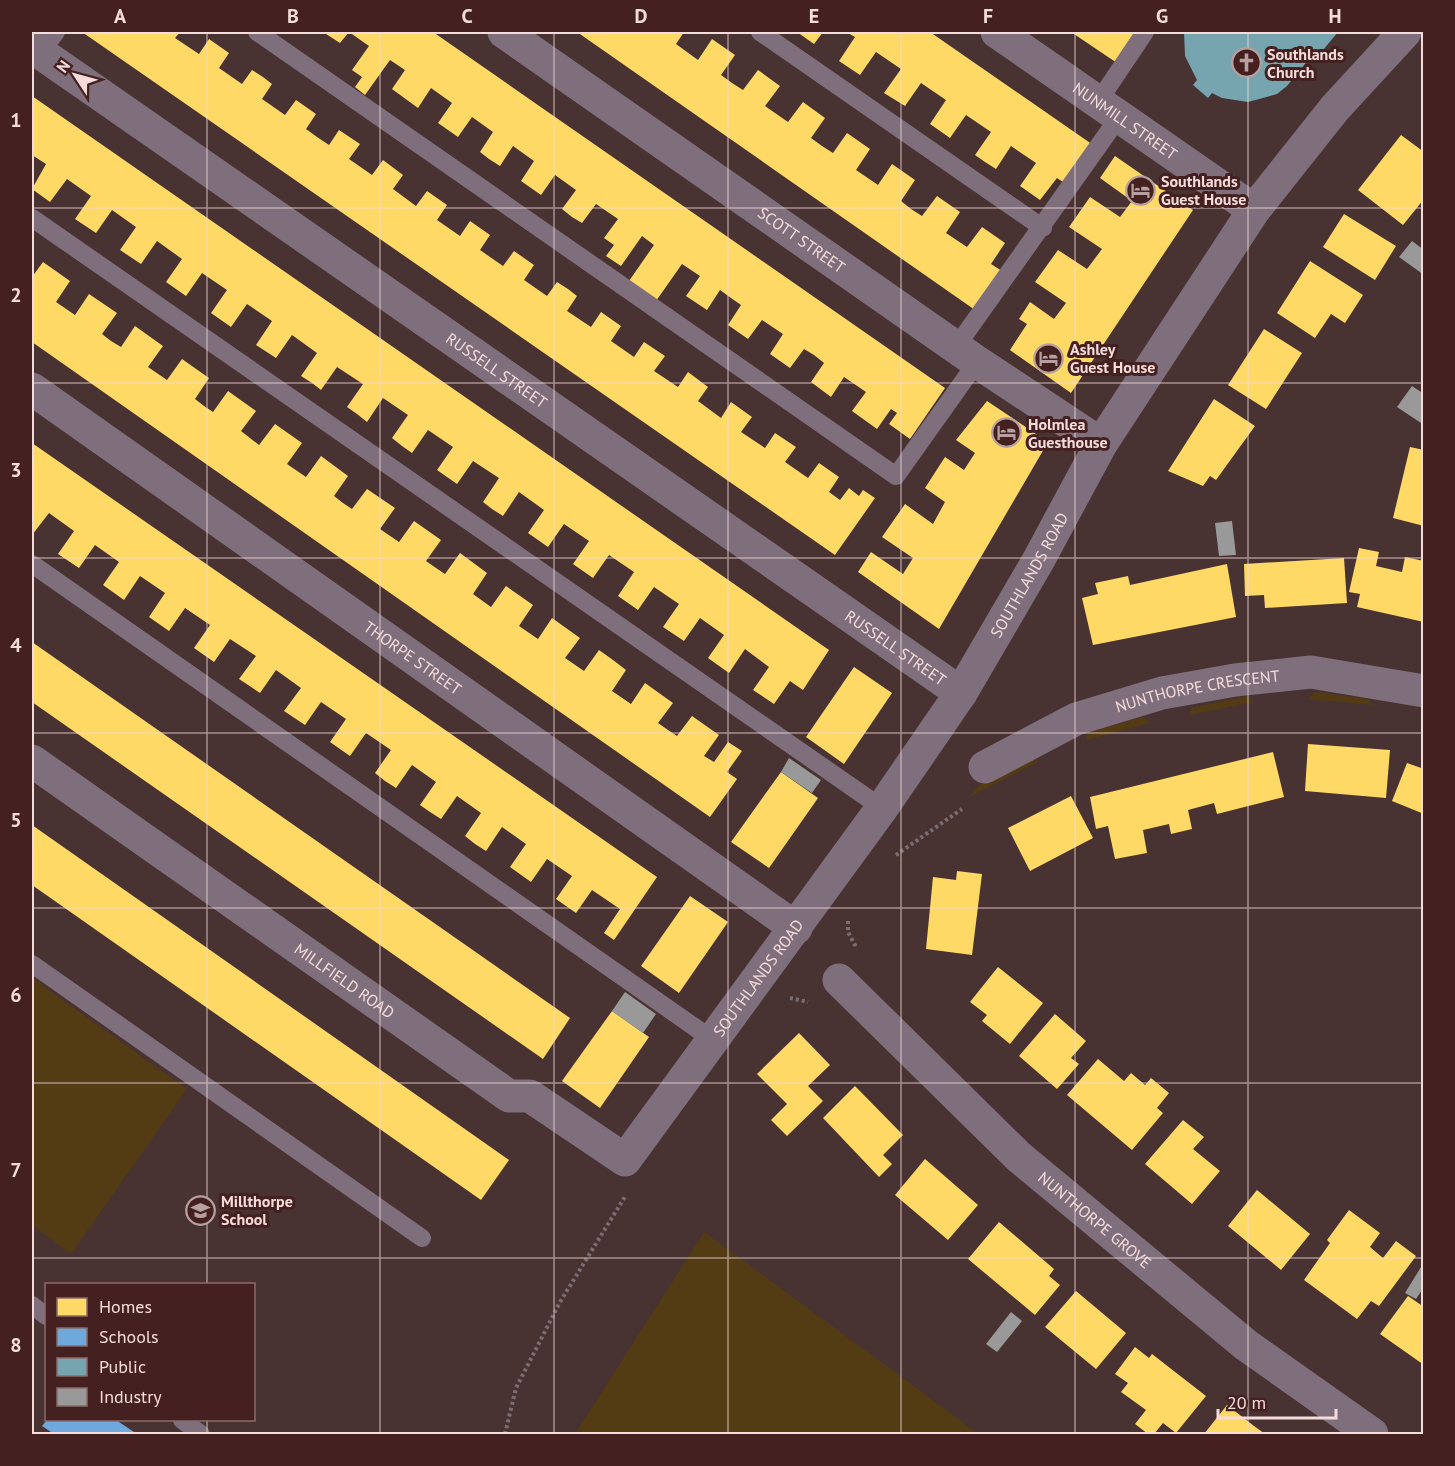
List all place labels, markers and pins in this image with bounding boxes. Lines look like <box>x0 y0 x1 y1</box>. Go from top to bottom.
place label: Southlands Church <box>1267 44 1344 82</box>
church icon: Southlands Church <box>1230 47 1262 79</box>
place label: Southlands Guest House <box>1161 171 1246 209</box>
hotel icon: Southlands Guest House <box>1124 174 1156 206</box>
place label: Ashley Guest House <box>1070 339 1155 377</box>
hotel icon: Ashley Guest House <box>1033 342 1065 374</box>
place label: Holmlea Guesthouse <box>1028 414 1108 452</box>
hotel icon: Holmlea Guesthouse <box>991 417 1023 449</box>
place label: Millthorpe School <box>221 1191 293 1229</box>
school or university icon: Millthorpe School <box>184 1194 216 1226</box>

